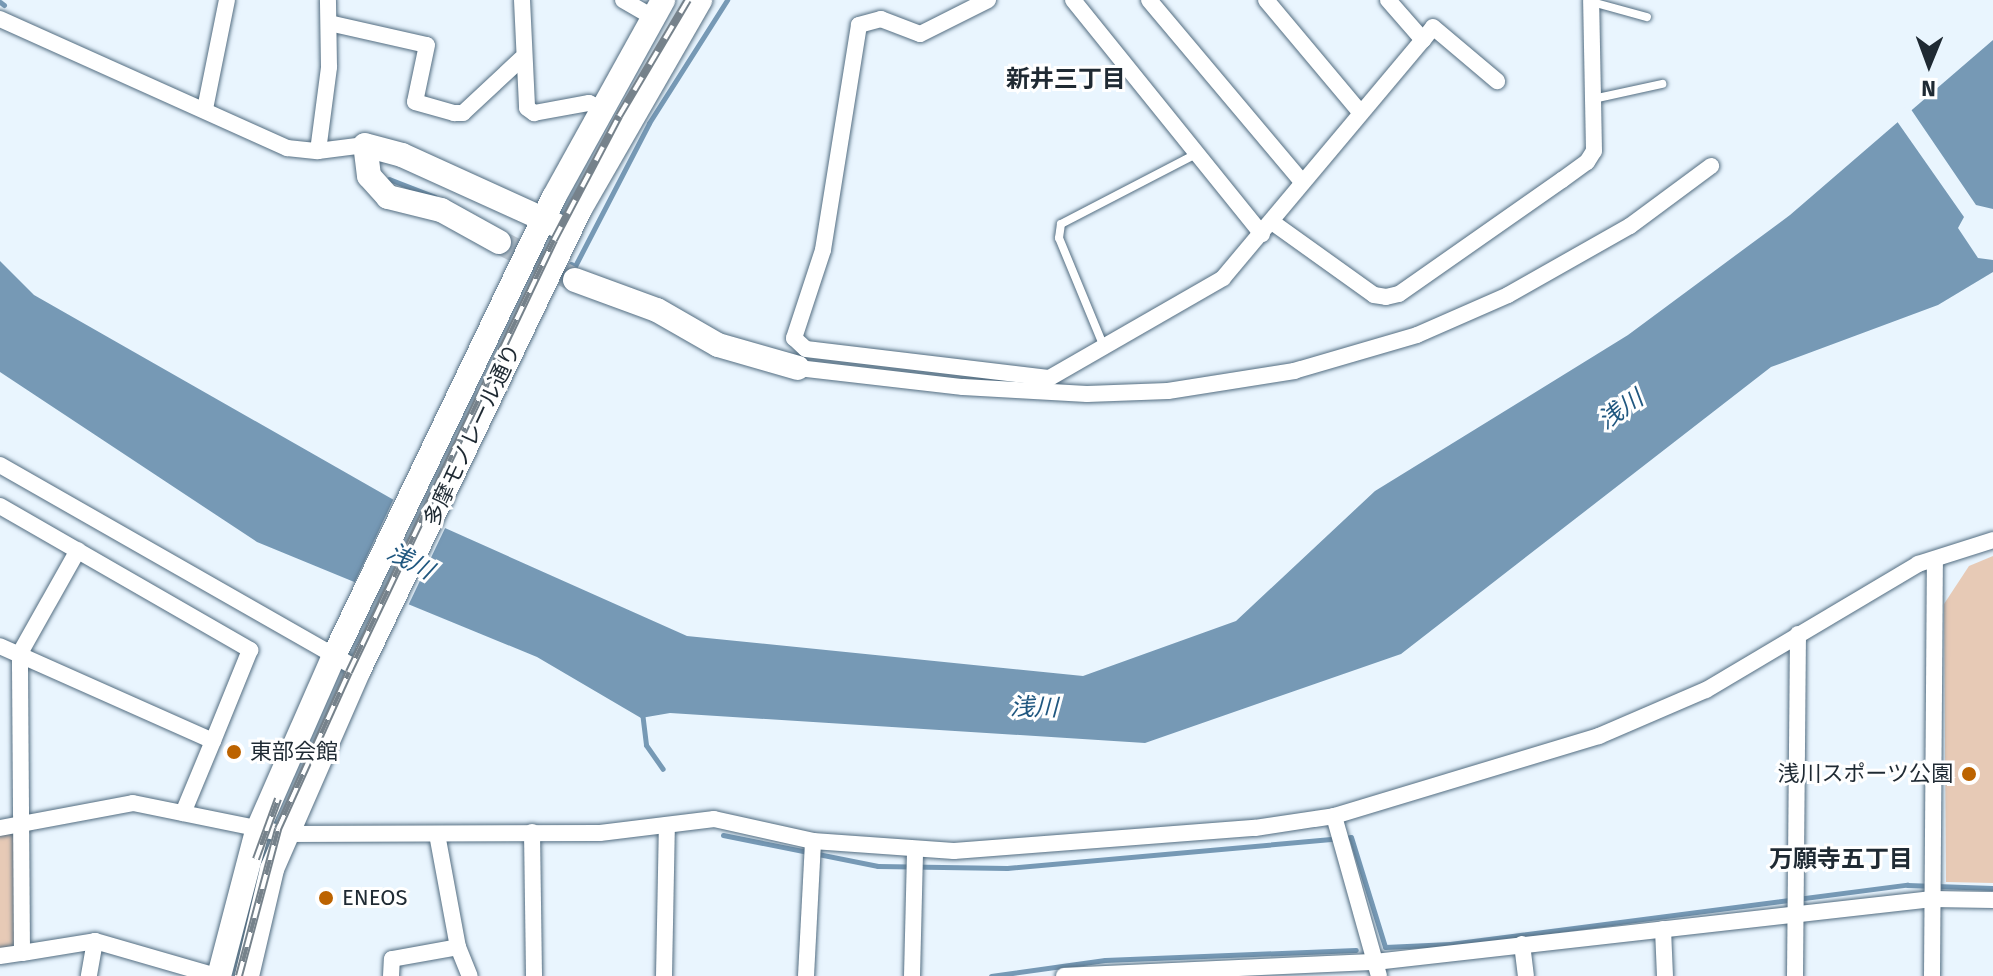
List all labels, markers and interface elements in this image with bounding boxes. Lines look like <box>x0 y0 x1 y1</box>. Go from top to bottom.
north arrow <box>1889 24 1969 104</box>
district label: 新井三丁目 <box>1006 66 1126 94</box>
text: N <box>1921 75 1936 102</box>
street label: 多摩モノレール通り <box>418 340 526 530</box>
water label: 浅川 <box>1593 384 1649 436</box>
water label: 浅川 <box>382 538 438 586</box>
water label: 浅川 <box>1010 693 1058 723</box>
place label: 東部会館 <box>250 739 338 765</box>
marker: 東部会館 <box>225 743 243 761</box>
place label: 浅川スポーツ公園 <box>1777 761 1953 787</box>
marker: 浅川スポーツ公園 <box>1960 765 1978 783</box>
district label: 万願寺五丁目 <box>1769 846 1913 874</box>
place label: ENEOS <box>342 885 408 911</box>
marker: ENEOS <box>317 889 335 907</box>

